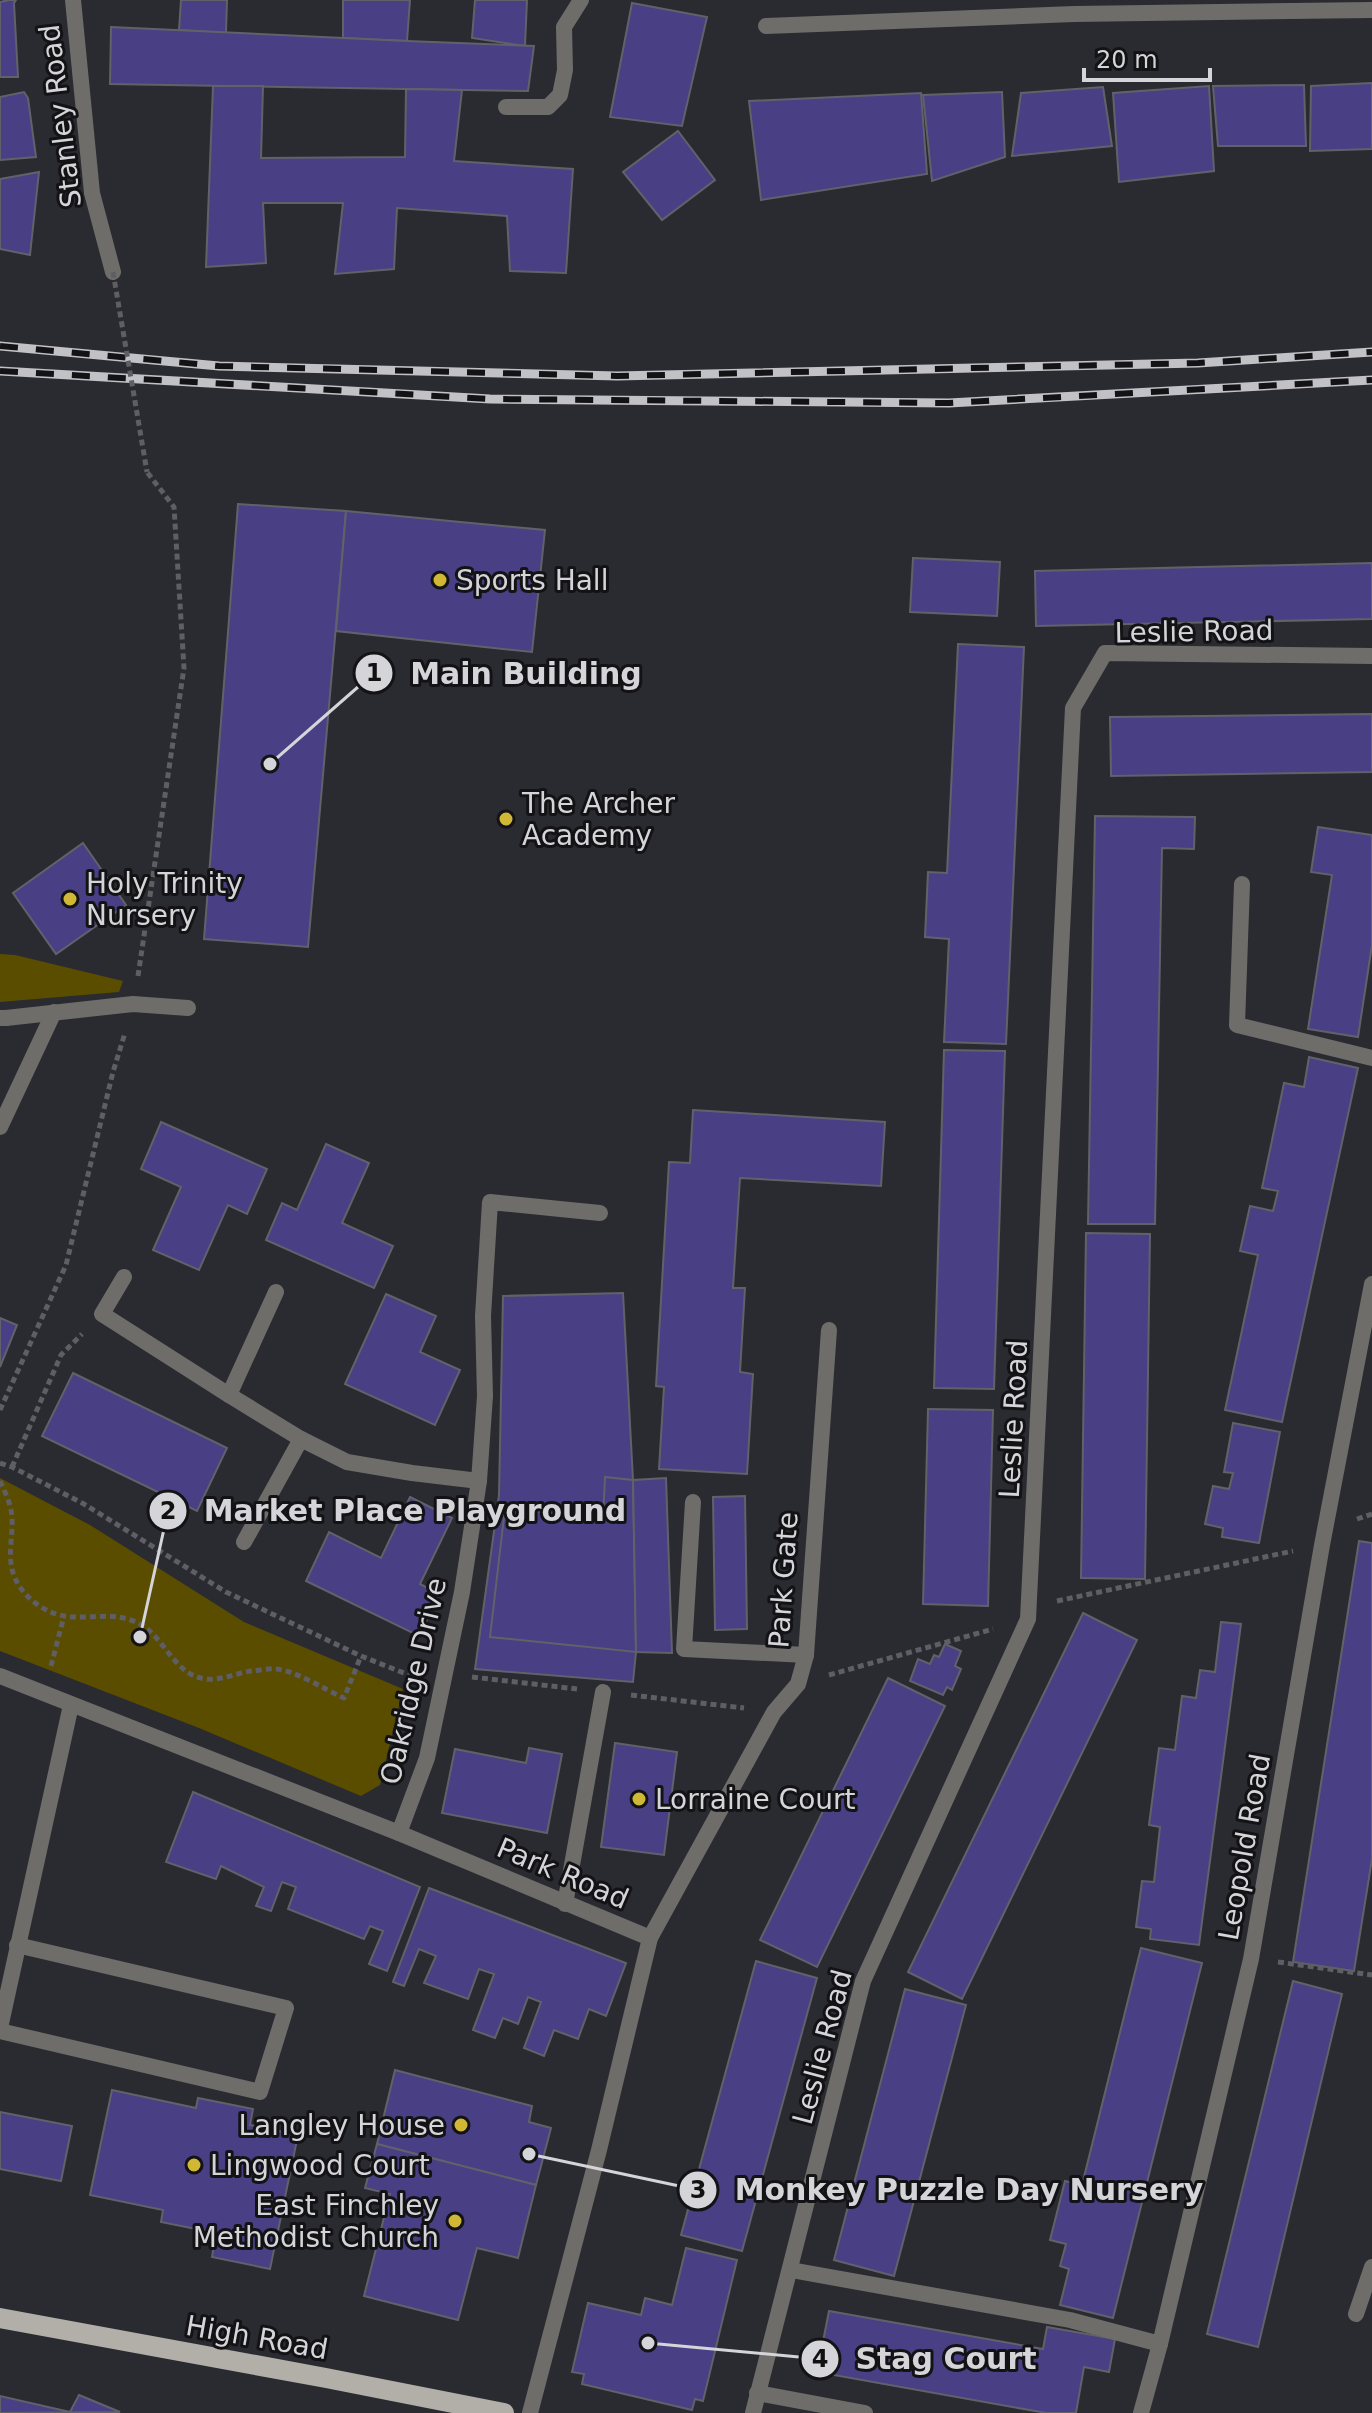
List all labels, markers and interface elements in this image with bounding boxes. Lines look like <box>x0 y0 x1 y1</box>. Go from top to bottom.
street label: Stanley Road <box>33 22 88 209</box>
scale bar <box>1084 32 1210 82</box>
text: 20 m <box>1096 46 1158 74</box>
place label: Sports Hall <box>456 564 608 597</box>
marker: Sports Hall <box>431 571 449 589</box>
street label: Leslie Road <box>1114 614 1274 649</box>
callout: Main Building <box>354 646 658 700</box>
text: Main Building <box>410 656 642 691</box>
text: 1 <box>366 659 382 687</box>
place label: The Archer Academy <box>521 787 675 852</box>
marker: The Archer Academy <box>497 810 515 828</box>
place label: Holy Trinity Nursery <box>86 867 243 932</box>
marker: Holy Trinity Nursery <box>61 890 79 908</box>
street label: Leslie Road <box>993 1339 1034 1499</box>
callout: Market Place Playground <box>148 1484 642 1538</box>
text: Market Place Playground <box>204 1493 626 1528</box>
text: 2 <box>160 1497 176 1525</box>
street label: Park Gate <box>762 1511 805 1649</box>
street label: Oakridge Drive <box>374 1575 453 1788</box>
street label: Leopold Road <box>1212 1751 1277 1943</box>
place label: Lorraine Court <box>655 1783 856 1816</box>
marker: Lorraine Court <box>630 1790 648 1808</box>
street label: Park Road <box>492 1831 634 1916</box>
street label: Leslie Road <box>786 1966 859 2128</box>
place label: Langley House <box>239 2109 445 2142</box>
marker: Langley House <box>452 2116 470 2134</box>
place label: Lingwood Court <box>210 2149 430 2182</box>
marker: Lingwood Court <box>185 2156 203 2174</box>
callout: Monkey Puzzle Day Nursery <box>678 2163 1219 2217</box>
text: Monkey Puzzle Day Nursery <box>735 2172 1204 2207</box>
text: 3 <box>690 2176 706 2204</box>
place label: East Finchley Methodist Church <box>193 2189 439 2254</box>
marker: East Finchley Methodist Church <box>446 2212 464 2230</box>
street label: High Road <box>183 2309 330 2366</box>
callout: Stag Court <box>800 2332 1053 2386</box>
text: Stag Court <box>855 2341 1037 2376</box>
text: 4 <box>812 2345 828 2373</box>

